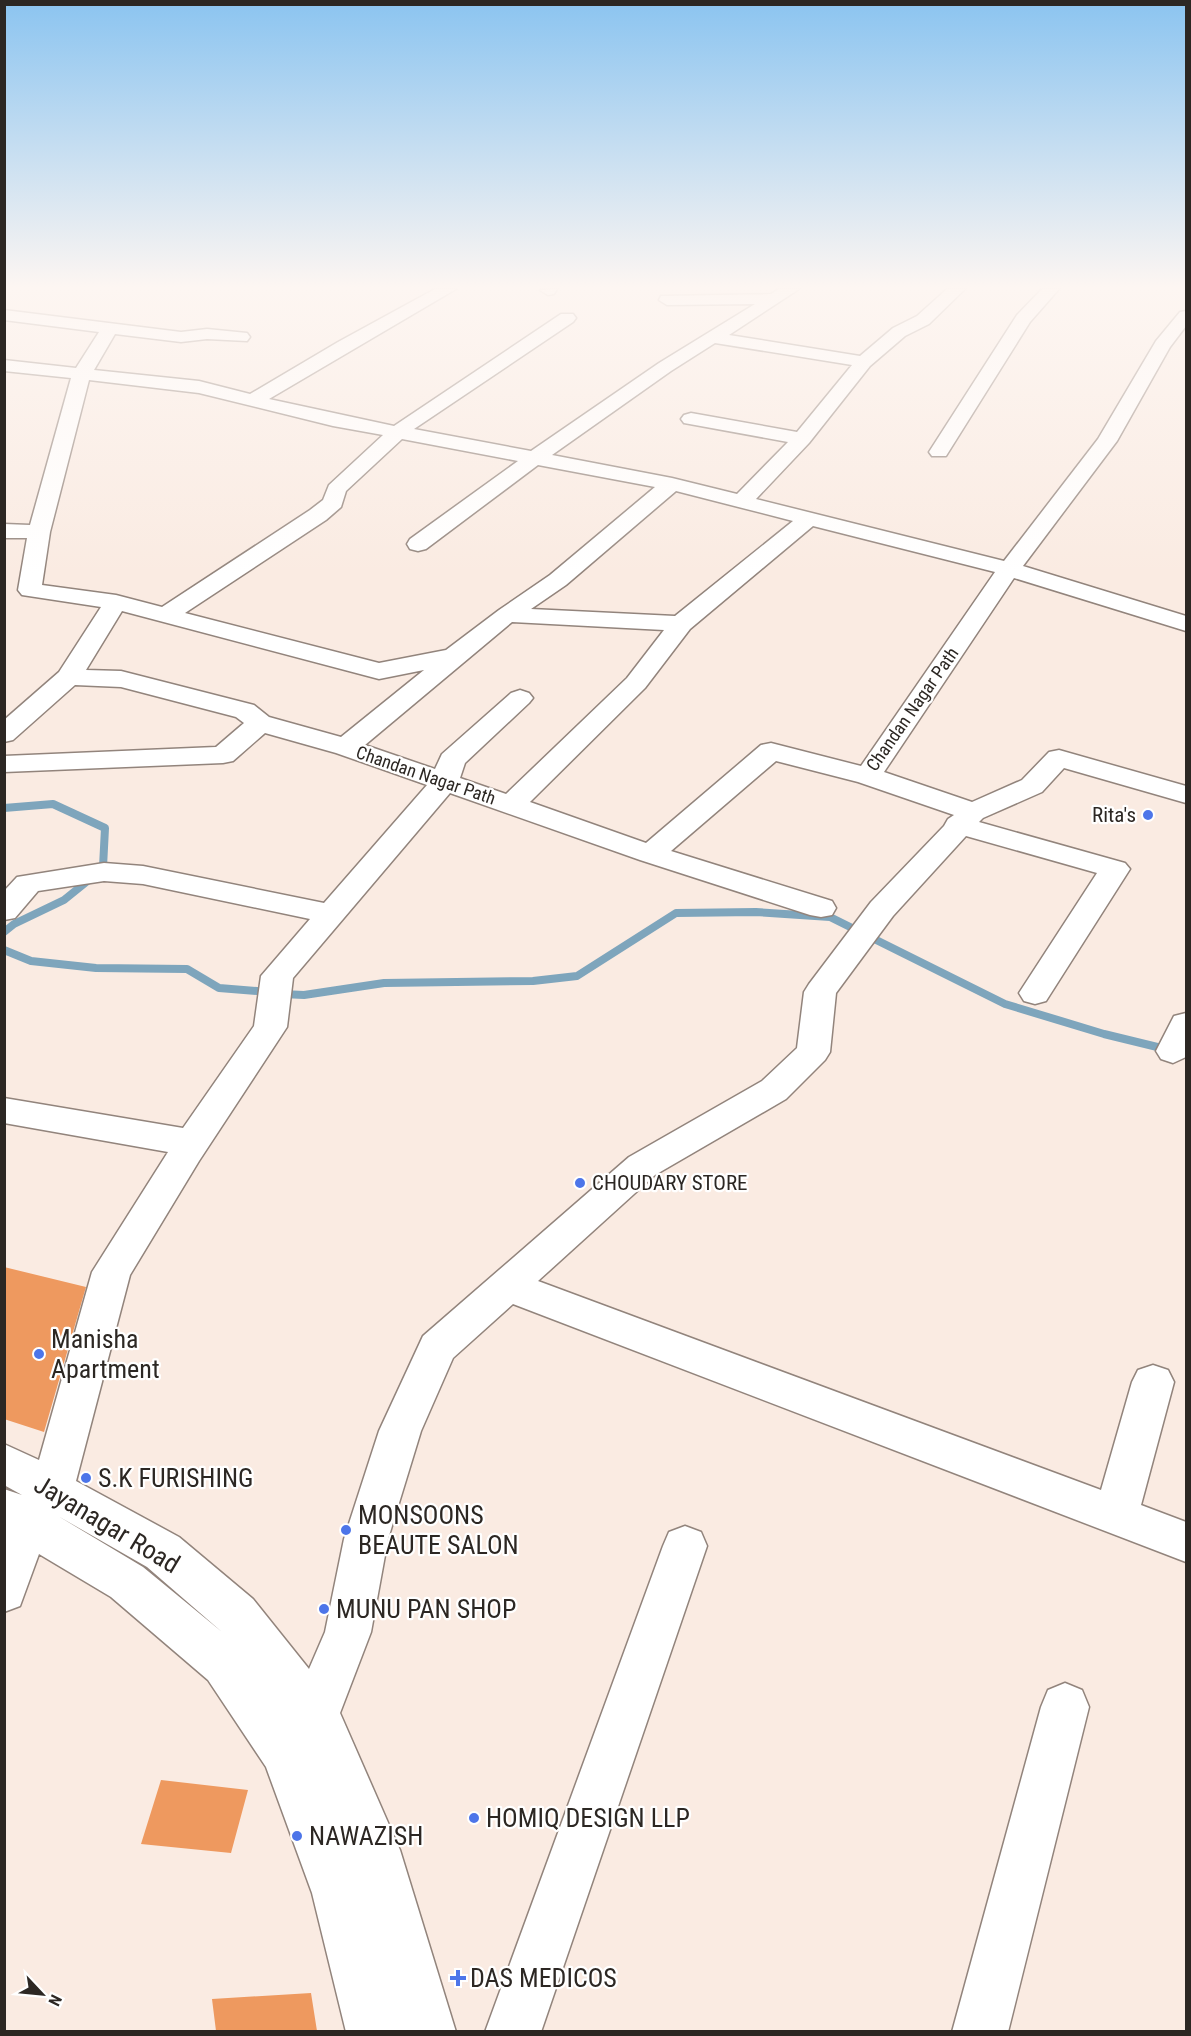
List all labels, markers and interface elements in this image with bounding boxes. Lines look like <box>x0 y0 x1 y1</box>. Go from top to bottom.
street label: Chandan Nagar Path <box>862 643 962 775</box>
street label: Chandan Nagar Path <box>354 741 498 809</box>
place label: Rita's <box>1092 803 1136 827</box>
marker: Rita's <box>1141 808 1155 822</box>
place label: CHOUDARY STORE <box>592 1171 747 1195</box>
marker: CHOUDARY STORE <box>573 1176 587 1190</box>
place label: Manisha Apartment <box>51 1324 160 1384</box>
marker: Manisha Apartment <box>32 1347 46 1361</box>
place label: S.K FURISHING <box>98 1463 253 1493</box>
street label: Jayanagar Road <box>29 1469 185 1579</box>
marker: S.K FURISHING <box>79 1471 93 1485</box>
place label: MONSOONS BEAUTE SALON <box>358 1500 519 1560</box>
marker: MONSOONS BEAUTE SALON <box>339 1523 353 1537</box>
place label: MUNU PAN SHOP <box>336 1594 516 1624</box>
marker: MUNU PAN SHOP <box>317 1602 331 1616</box>
place label: HOMIQ DESIGN LLP <box>486 1803 690 1833</box>
marker: HOMIQ DESIGN LLP <box>467 1811 481 1825</box>
place label: NAWAZISH <box>309 1821 423 1851</box>
marker: NAWAZISH <box>290 1829 304 1843</box>
place label: DAS MEDICOS <box>470 1963 617 1993</box>
north arrow <box>12 1964 72 2024</box>
marker: DAS MEDICOS <box>451 1971 465 1985</box>
text: N <box>44 1992 66 2009</box>

